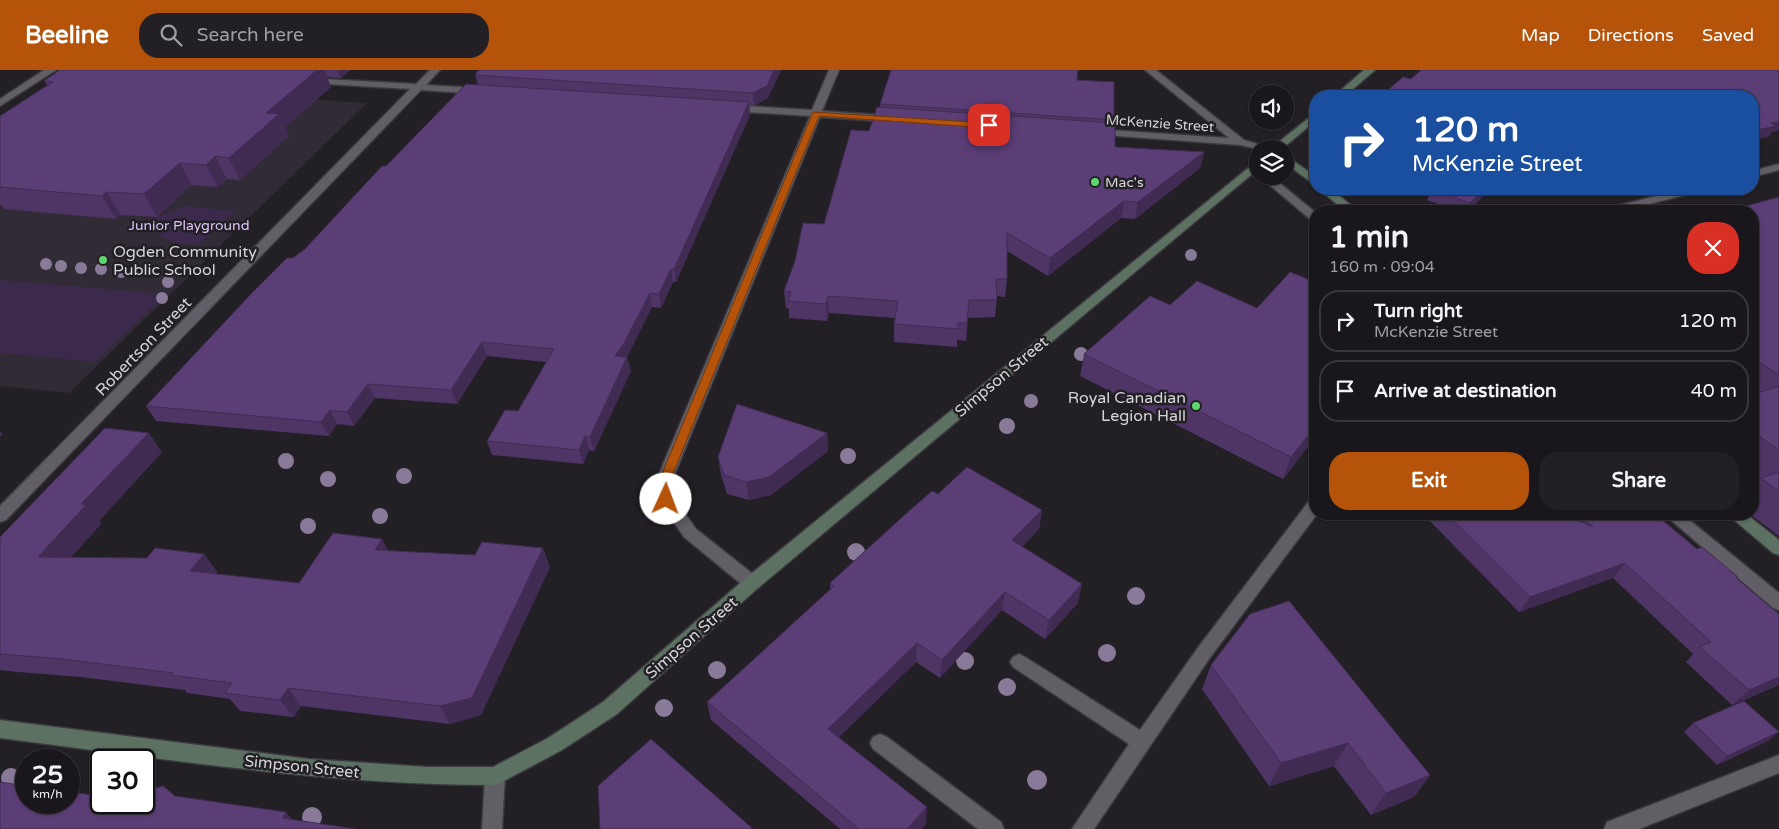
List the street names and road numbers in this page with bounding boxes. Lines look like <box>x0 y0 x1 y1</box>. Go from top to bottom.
street label: McKenzie Street <box>1105 111 1215 136</box>
street label: Robertson Street <box>92 293 196 400</box>
street label: Simpson Street <box>951 332 1052 422</box>
street label: Simpson Street <box>641 592 742 683</box>
street label: Simpson Street <box>243 751 360 783</box>

